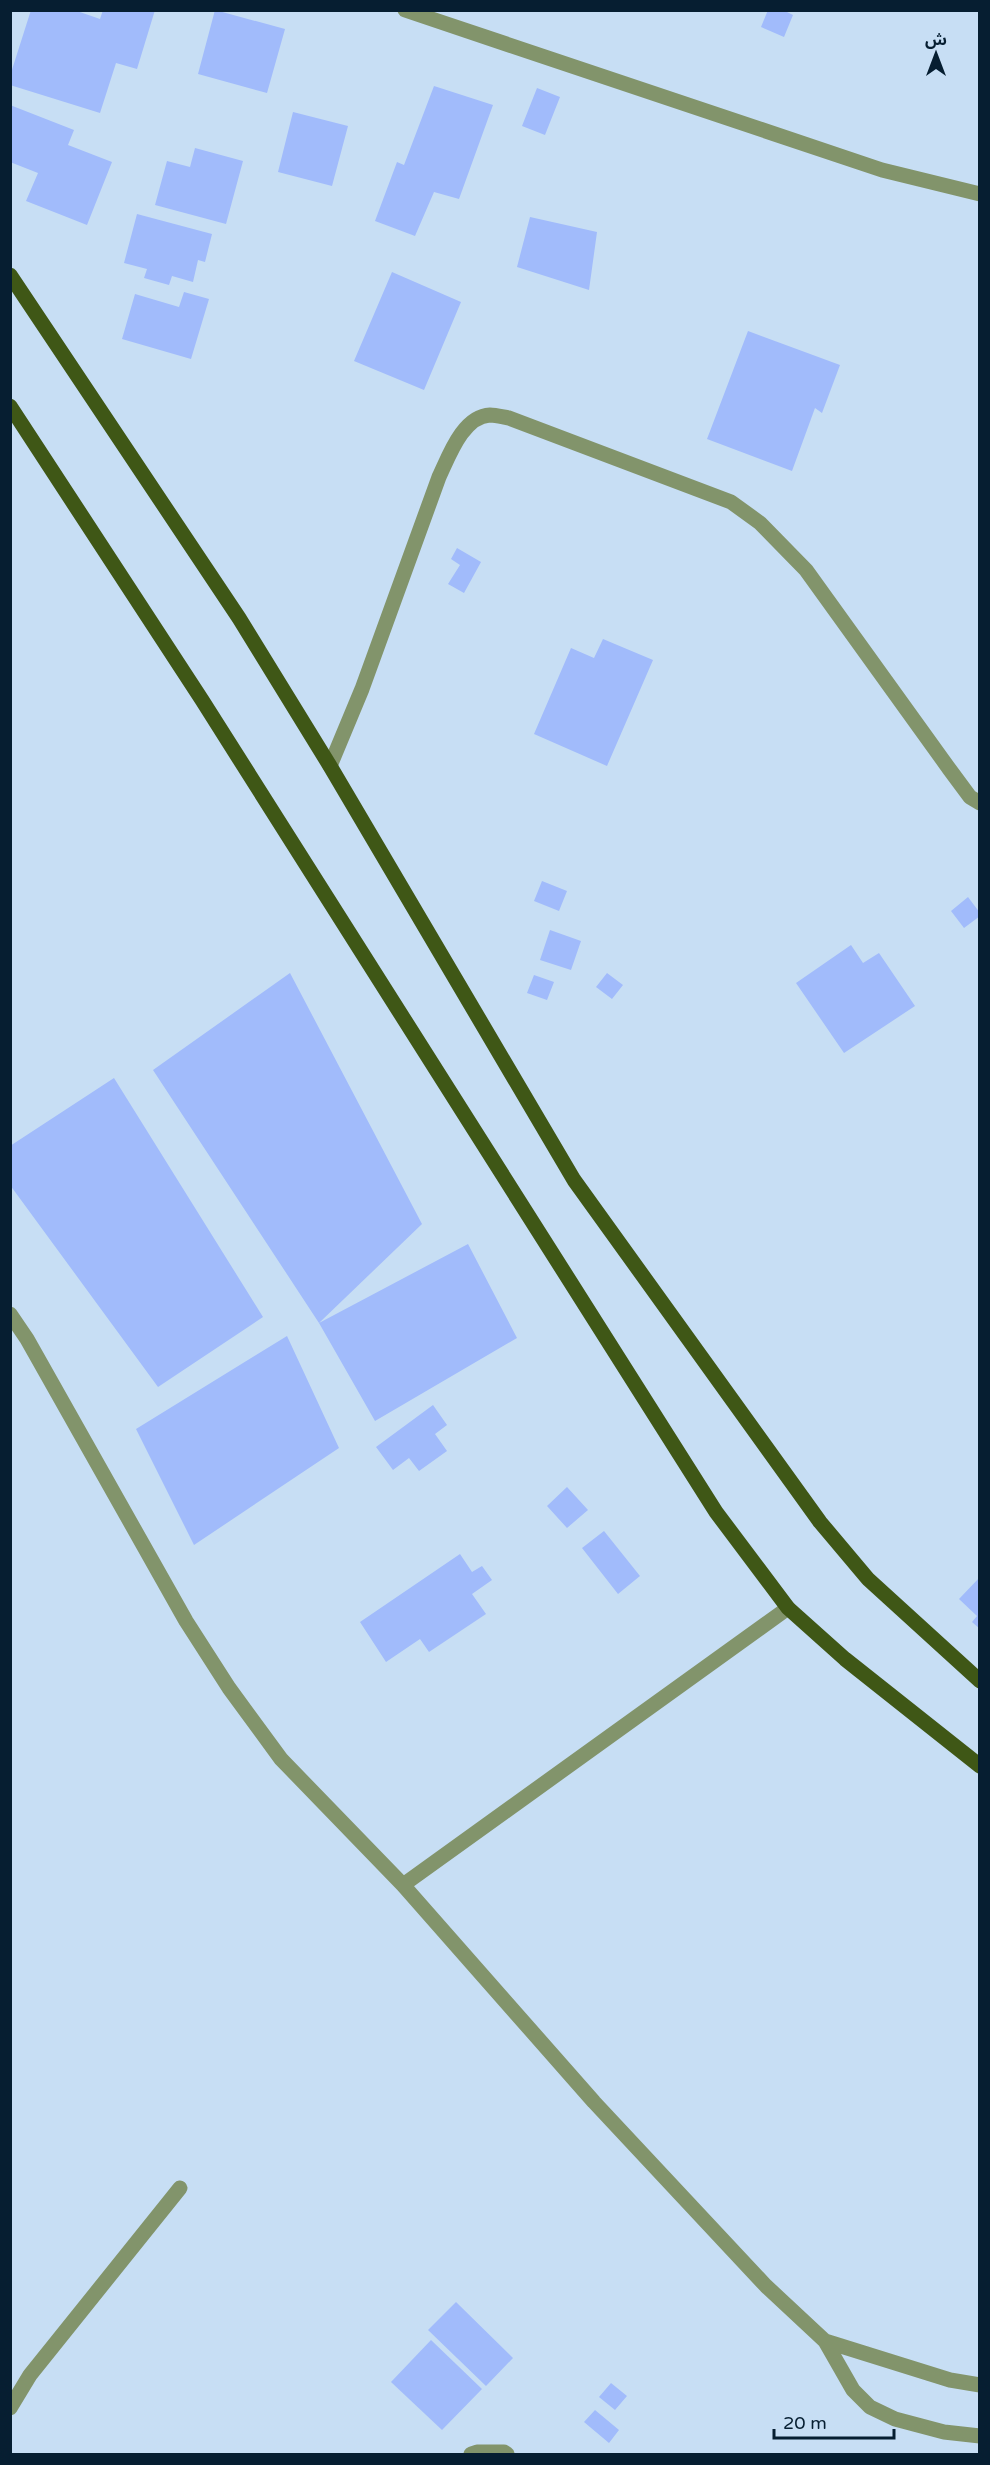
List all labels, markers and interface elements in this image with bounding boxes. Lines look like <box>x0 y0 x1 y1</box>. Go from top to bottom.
north arrow <box>906 24 966 84</box>
text: ش <box>925 30 947 50</box>
scale bar <box>774 2402 894 2440</box>
text: 20 m <box>783 2412 827 2434</box>

